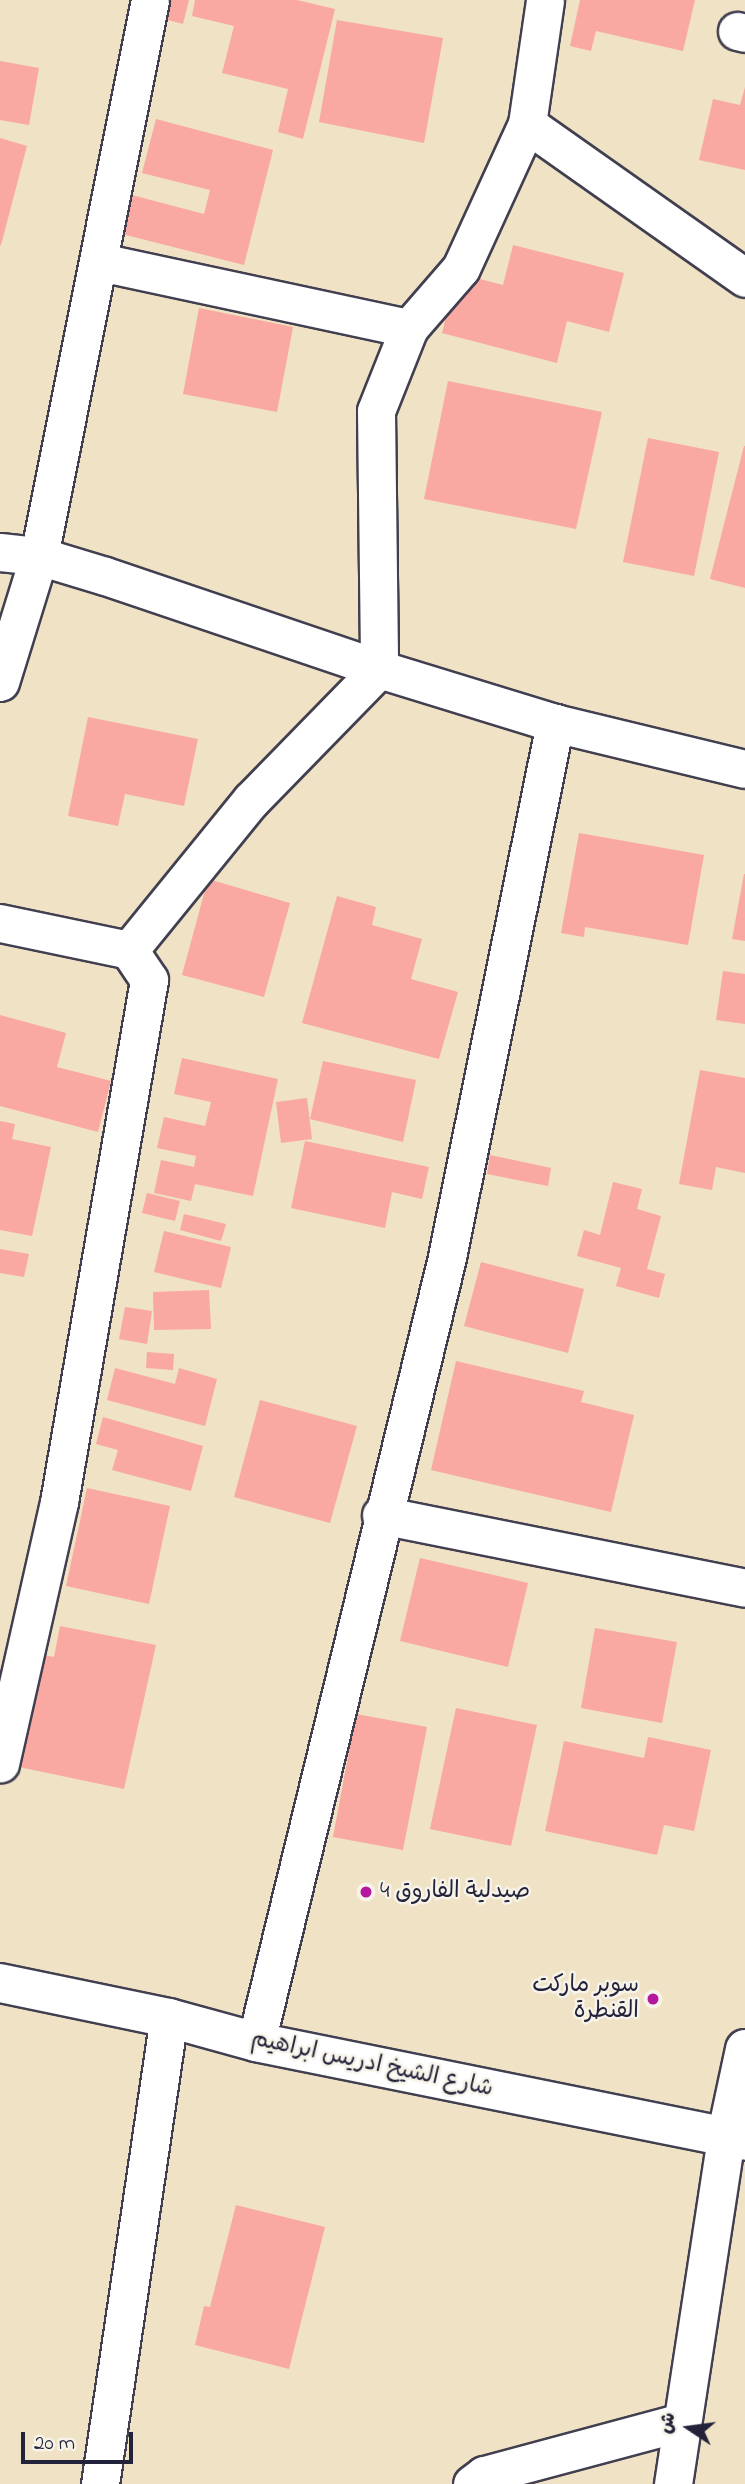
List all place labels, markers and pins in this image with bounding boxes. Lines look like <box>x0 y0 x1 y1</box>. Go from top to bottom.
place label: صيدلية الفاروق 4 <box>380 1878 530 1906</box>
marker: صيدلية الفاروق 4 <box>358 1884 374 1900</box>
place label: سوبر ماركت القنطرة <box>532 1972 639 2026</box>
marker: سوبر ماركت القنطرة <box>645 1991 661 2007</box>

